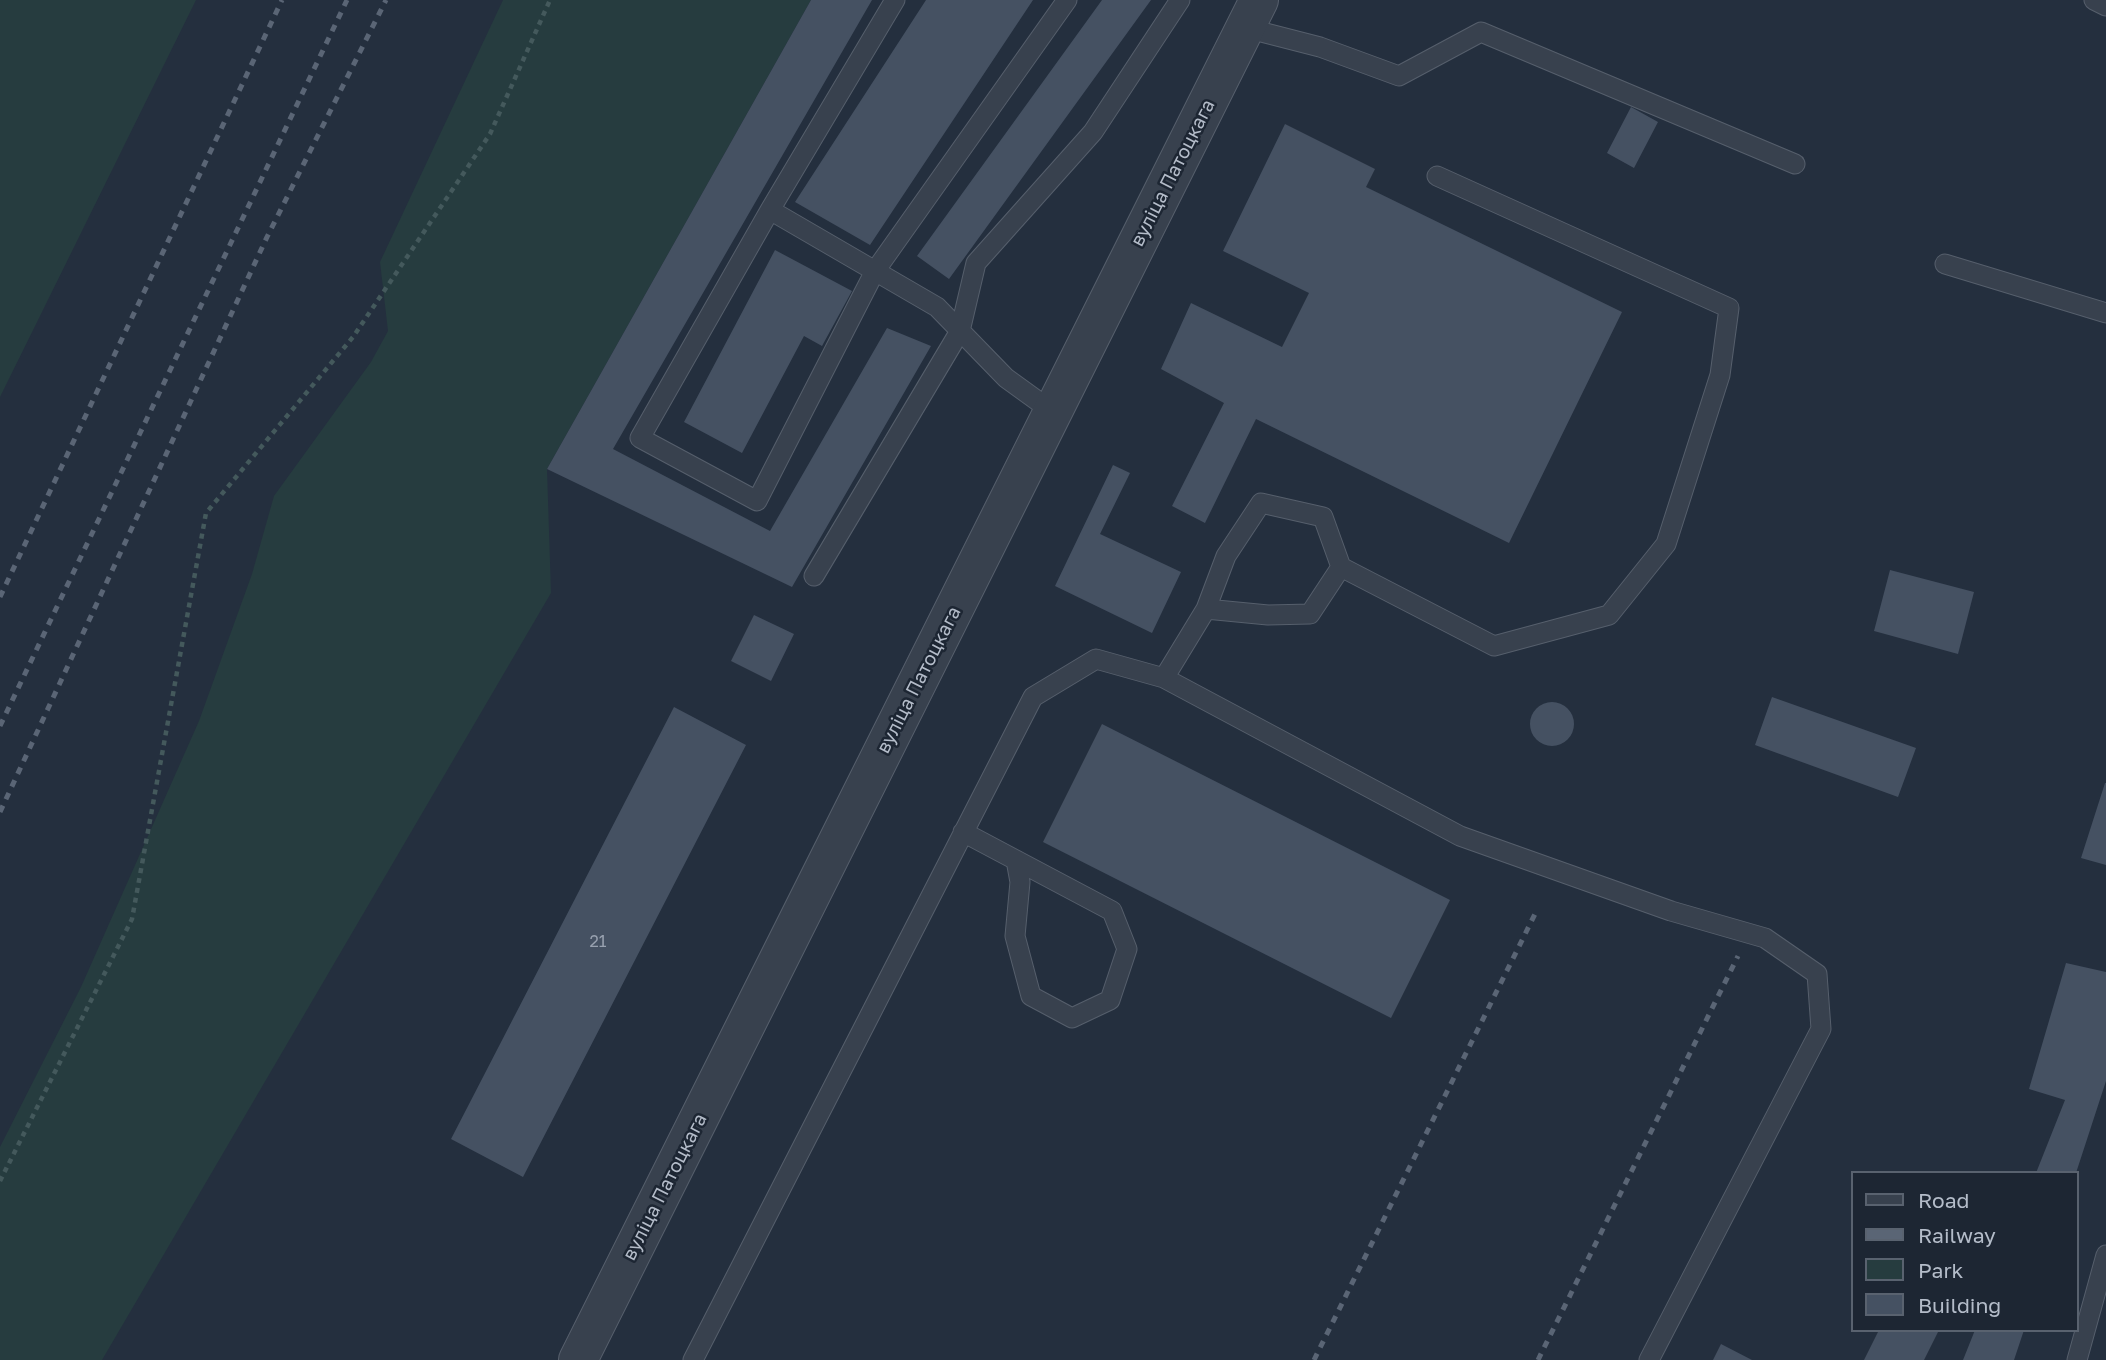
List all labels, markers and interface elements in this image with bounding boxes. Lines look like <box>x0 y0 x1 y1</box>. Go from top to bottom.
street label: вуліца Патоцкага <box>1126 96 1220 250</box>
street label: вуліца Патоцкага <box>872 603 966 757</box>
house number: 21 <box>589 932 607 952</box>
street label: вуліца Патоцкага <box>618 1110 712 1264</box>
legend <box>1850 1171 2078 1332</box>
text: Road <box>1918 1187 1969 1213</box>
text: Railway <box>1918 1222 1996 1248</box>
text: Park <box>1918 1257 1963 1283</box>
text: Building <box>1918 1292 2001 1318</box>

